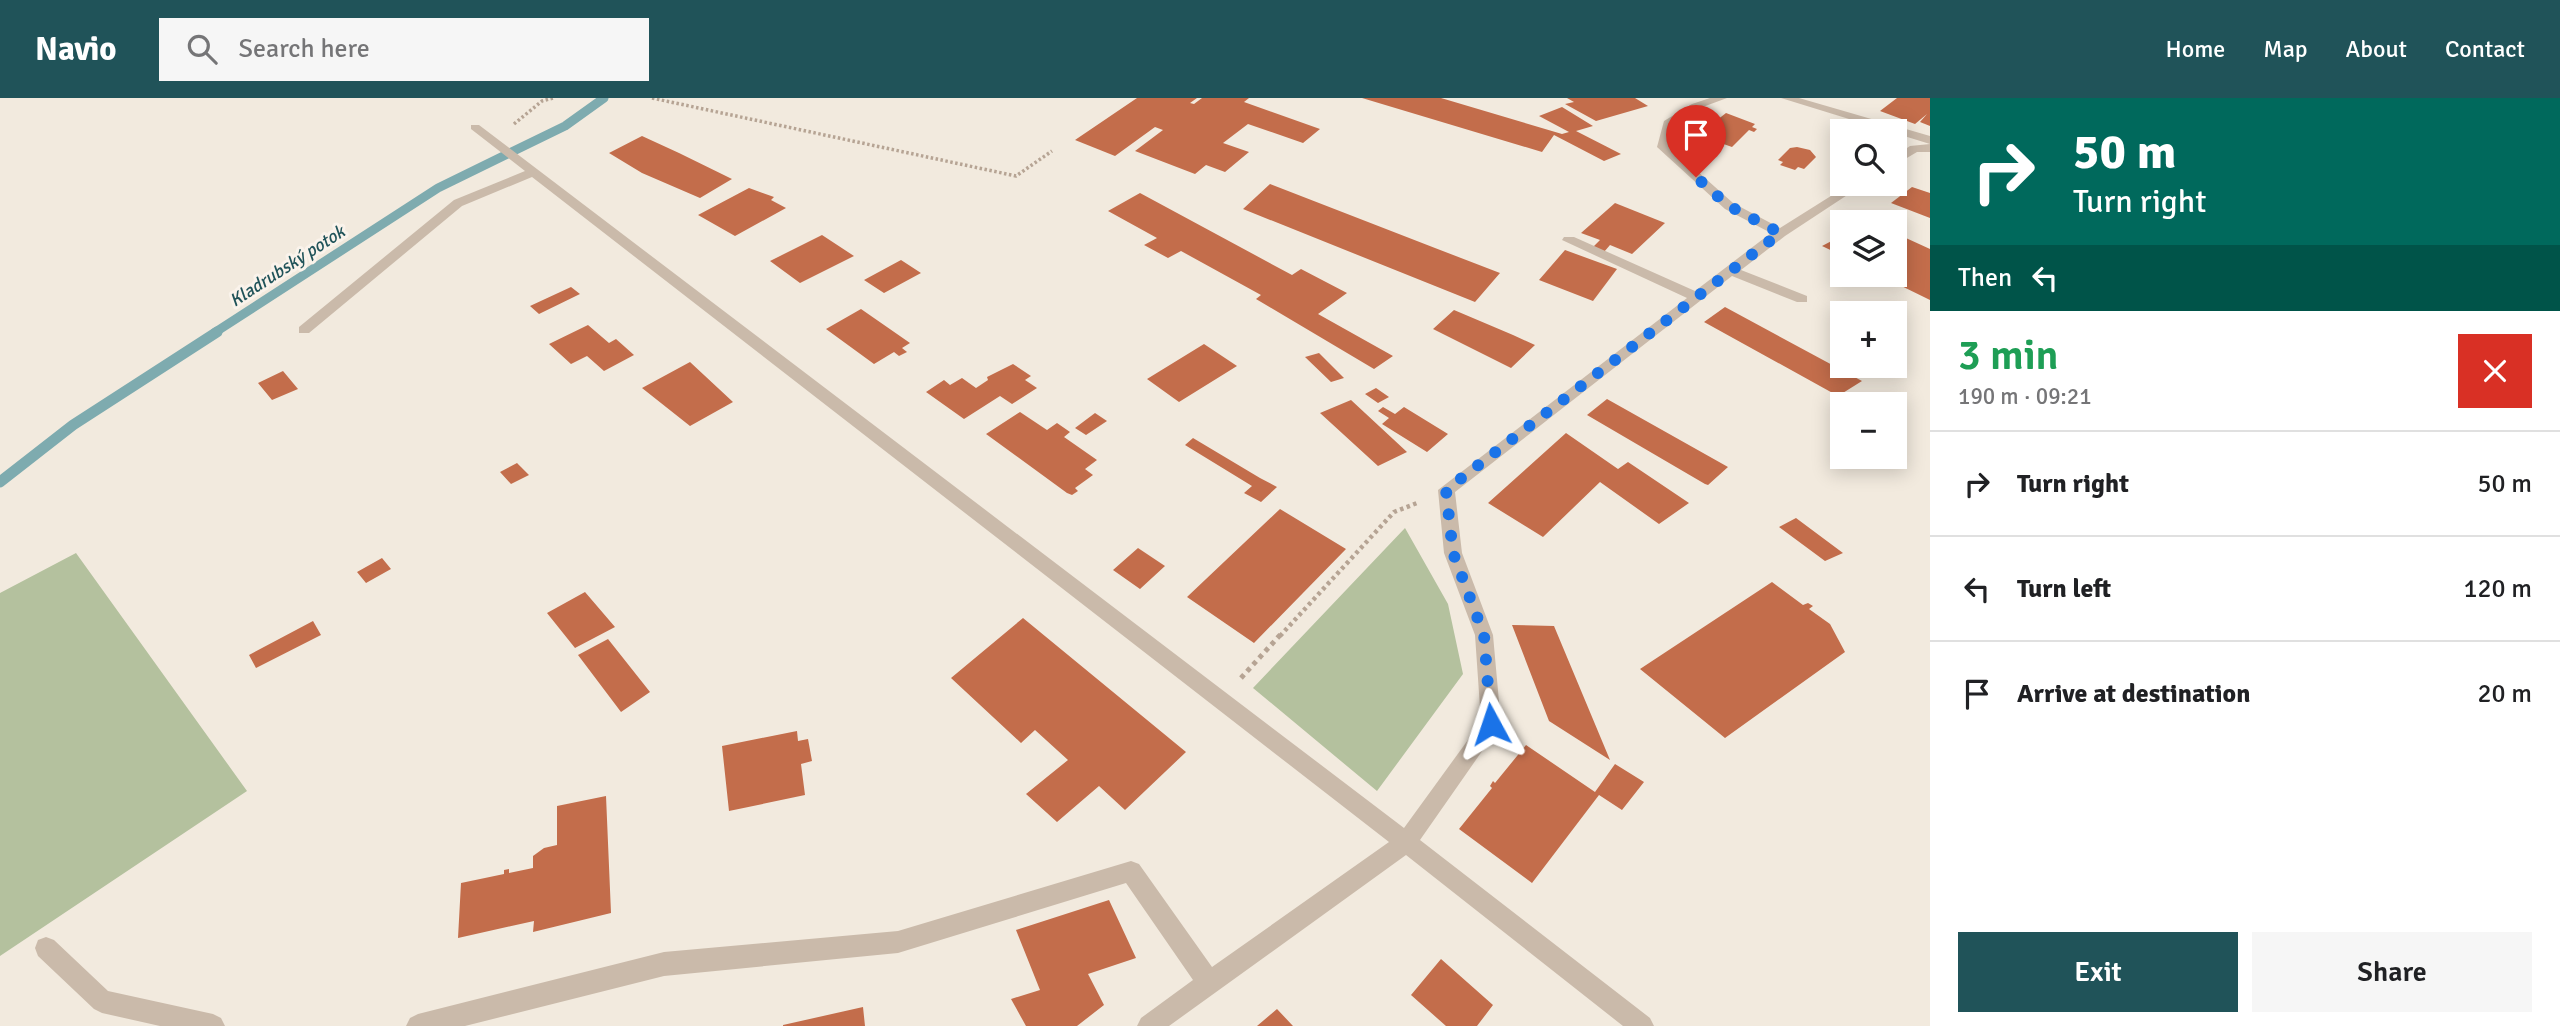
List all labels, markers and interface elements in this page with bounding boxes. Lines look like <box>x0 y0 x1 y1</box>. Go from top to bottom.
search box <box>159 18 649 81</box>
text: Navio <box>35 29 117 70</box>
icon: search <box>183 30 221 68</box>
text: Search here <box>239 33 370 65</box>
text: Home <box>2165 34 2225 64</box>
text: Map <box>2263 34 2308 64</box>
text: About <box>2346 34 2407 64</box>
text: Contact <box>2445 34 2525 64</box>
pin <box>1666 105 1726 177</box>
icon: arrive <box>1677 116 1715 154</box>
map controls <box>1830 119 1907 469</box>
button: search <box>1830 119 1907 196</box>
text: 50 m <box>2073 122 2176 182</box>
icon: right <box>1958 126 2049 217</box>
text: Turn right <box>2073 182 2206 221</box>
button: layers <box>1830 210 1907 287</box>
water label: Kladrubský potok <box>225 219 350 311</box>
icon: left <box>2026 259 2064 297</box>
text: Then <box>1958 262 2012 294</box>
button: + <box>1830 301 1907 378</box>
text: 3 min <box>1958 330 2059 381</box>
button: close <box>2458 334 2532 408</box>
text: 190 m · 09:21 <box>1958 382 2092 411</box>
button: − <box>1830 392 1907 469</box>
icon: right <box>1958 465 1996 503</box>
text: Turn right <box>2017 468 2129 500</box>
text: 50 m <box>2477 468 2532 500</box>
icon: left <box>1958 570 1996 608</box>
text: Turn left <box>2017 573 2111 605</box>
text: 120 m <box>2463 573 2532 605</box>
icon: arrive <box>1958 675 1996 713</box>
text: Arrive at destination <box>2017 678 2250 710</box>
text: 20 m <box>2477 678 2532 710</box>
position arrow <box>1454 687 1528 761</box>
button: Exit <box>1958 932 2238 1012</box>
button: Share <box>2252 932 2532 1012</box>

